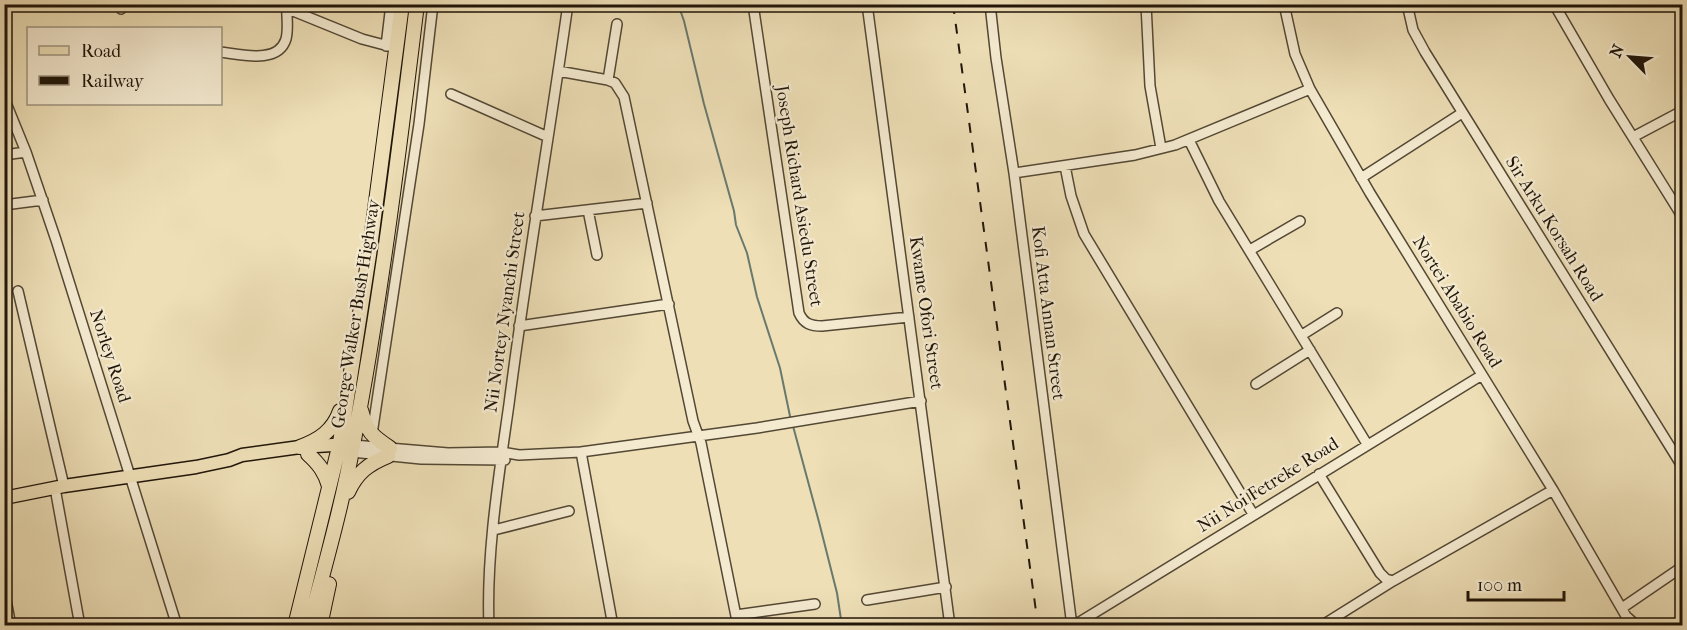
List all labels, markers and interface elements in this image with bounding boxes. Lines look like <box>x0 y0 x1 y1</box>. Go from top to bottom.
legend <box>27 27 222 105</box>
north arrow <box>1600 27 1660 87</box>
text: Road <box>81 41 121 62</box>
text: N <box>1606 41 1628 60</box>
text: Railway <box>81 71 145 92</box>
street label: Joseph Richard Asiedu Street <box>771 82 827 309</box>
street label: Sir Arku Korsah Road <box>1501 153 1607 306</box>
street label: George Walker Bush Highway <box>327 196 385 430</box>
street label: Nii Nortey Nyanchi Street <box>481 210 530 414</box>
street label: Kofi Atta Annan Street <box>1027 225 1069 402</box>
street label: Nortei Ababio Road <box>1408 232 1506 372</box>
street label: Kwame Ofori Street <box>905 235 947 391</box>
street label: Norley Road <box>85 307 135 405</box>
street label: Nii Noi Fetreke Road <box>1193 433 1343 537</box>
scale bar <box>1468 564 1564 602</box>
text: 100 m <box>1477 575 1522 596</box>

